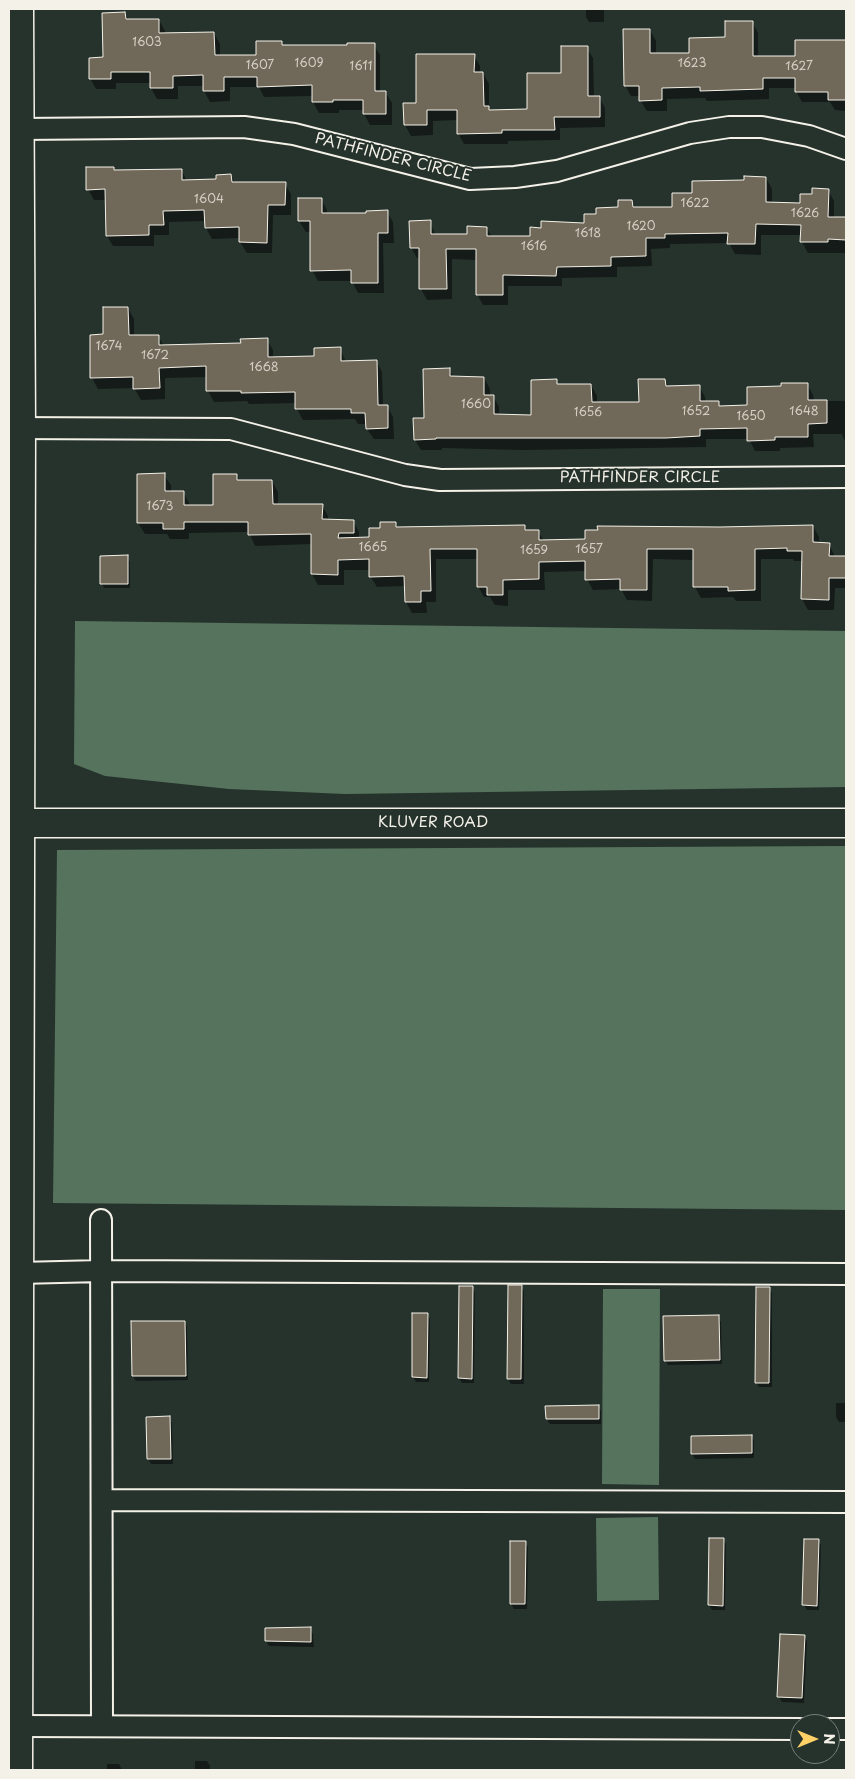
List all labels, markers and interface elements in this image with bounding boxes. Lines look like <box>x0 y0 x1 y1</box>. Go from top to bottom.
house number: 1603 <box>132 36 162 50</box>
house number: 1609 <box>295 57 323 71</box>
house number: 1623 <box>678 57 706 71</box>
house number: 1607 <box>246 59 274 73</box>
house number: 1611 <box>350 60 372 74</box>
house number: 1627 <box>785 60 813 74</box>
street label: PATHFINDER CIRCLE <box>313 130 473 186</box>
house number: 1604 <box>194 193 224 207</box>
house number: 1622 <box>680 197 710 211</box>
house number: 1626 <box>791 207 819 221</box>
house number: 1620 <box>626 220 656 234</box>
house number: 1618 <box>575 227 601 241</box>
house number: 1616 <box>521 240 547 254</box>
house number: 1674 <box>96 340 122 354</box>
house number: 1672 <box>141 349 169 363</box>
house number: 1668 <box>249 361 279 375</box>
house number: 1660 <box>461 398 491 412</box>
house number: 1652 <box>682 405 710 419</box>
house number: 1648 <box>789 405 819 419</box>
house number: 1656 <box>574 406 602 420</box>
house number: 1650 <box>736 410 766 424</box>
street label: PATHFINDER CIRCLE <box>560 469 720 487</box>
house number: 1673 <box>147 500 173 514</box>
house number: 1665 <box>359 541 387 555</box>
house number: 1657 <box>575 543 603 557</box>
house number: 1659 <box>520 544 548 558</box>
street label: KLUVER ROAD <box>378 814 488 832</box>
north arrow <box>790 1714 840 1764</box>
text: N <box>819 1733 840 1745</box>

